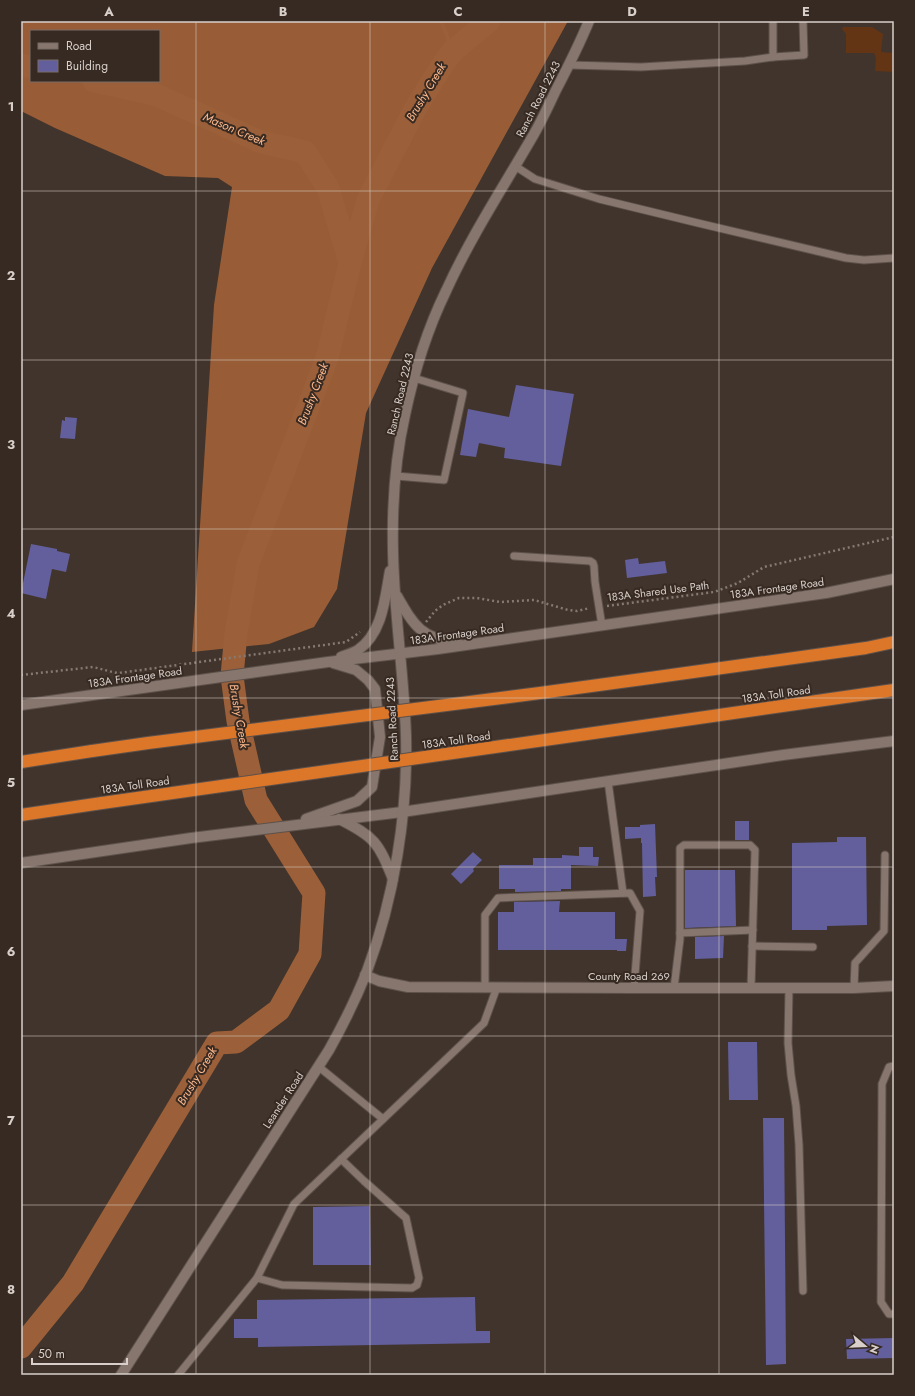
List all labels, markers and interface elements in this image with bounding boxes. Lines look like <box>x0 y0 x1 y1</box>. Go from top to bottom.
text: A <box>103 2 114 21</box>
text: B <box>279 2 288 21</box>
text: C <box>453 2 463 21</box>
text: D <box>627 2 637 21</box>
text: E <box>802 2 810 21</box>
legend <box>30 30 160 82</box>
text: Road <box>66 37 92 55</box>
text: Building <box>66 57 108 75</box>
street label: Ranch Road 2243 <box>512 58 564 140</box>
water label: Brushy Creek <box>402 59 451 124</box>
text: 1 <box>8 97 14 116</box>
water label: Mason Creek <box>200 108 269 150</box>
text: 2 <box>7 266 15 285</box>
street label: Ranch Road 2243 <box>383 352 417 436</box>
water label: Brushy Creek <box>293 360 333 428</box>
text: 3 <box>7 435 15 454</box>
street label: 183A Frontage Road <box>729 573 825 603</box>
street label: 183A Shared Use Path <box>606 577 710 605</box>
text: 4 <box>6 604 16 623</box>
street label: 183A Frontage Road <box>409 619 505 649</box>
street label: 183A Frontage Road <box>87 662 183 692</box>
street label: Ranch Road 2243 <box>382 677 402 761</box>
street label: 183A Toll Road <box>740 681 812 707</box>
water label: Brushy Creek <box>224 682 254 750</box>
street label: 183A Toll Road <box>420 727 492 753</box>
street label: 183A Toll Road <box>99 772 171 798</box>
text: 5 <box>7 773 15 792</box>
text: 6 <box>7 942 16 961</box>
street label: County Road 269 <box>588 968 670 984</box>
water label: Brushy Creek <box>173 1043 222 1108</box>
street label: Leander Road <box>259 1069 307 1131</box>
text: 7 <box>7 1111 15 1130</box>
text: 8 <box>7 1280 15 1299</box>
north arrow <box>845 1326 885 1366</box>
scale bar <box>32 1340 127 1366</box>
text: N <box>865 1343 883 1356</box>
text: 50 m <box>38 1345 65 1363</box>

